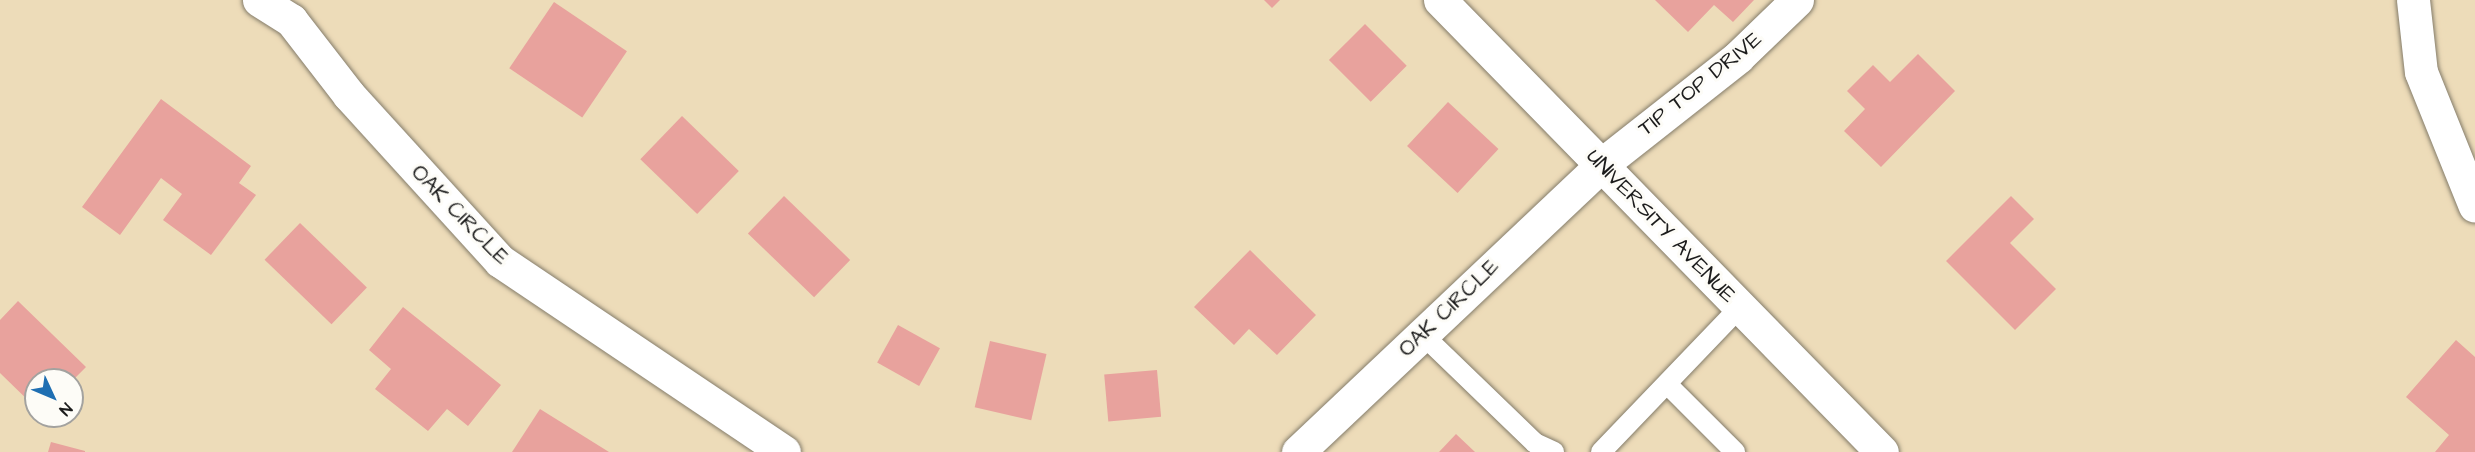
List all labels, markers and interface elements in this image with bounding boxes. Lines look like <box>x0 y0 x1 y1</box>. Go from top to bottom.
street label: TIP TOP DRIVE <box>1633 26 1767 142</box>
street label: UNIVERSITY AVENUE <box>1581 144 1741 308</box>
street label: OAK CIRCLE <box>406 159 514 271</box>
street label: OAK CIRCLE <box>1393 254 1505 362</box>
north arrow <box>24 368 84 428</box>
text: N <box>54 398 77 420</box>

